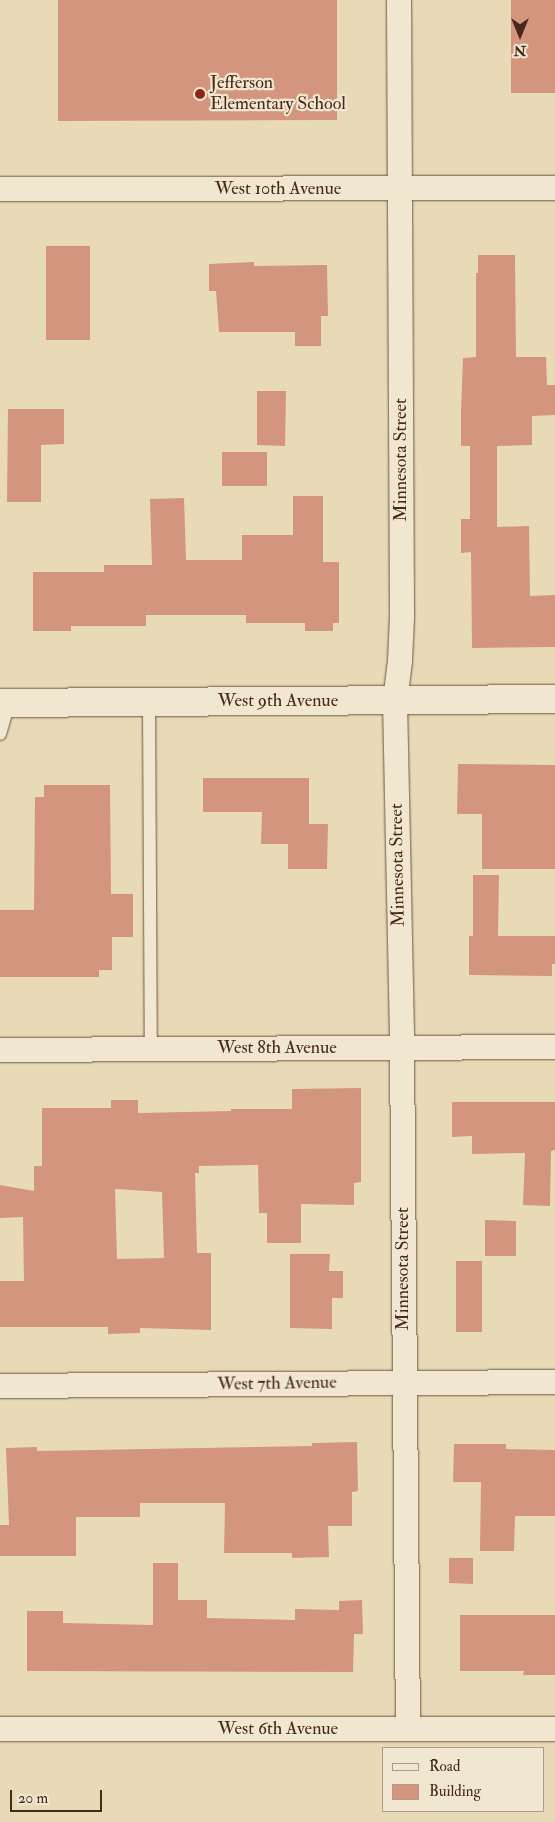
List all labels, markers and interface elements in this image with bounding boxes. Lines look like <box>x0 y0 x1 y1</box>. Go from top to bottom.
north arrow <box>495 10 545 60</box>
text: N <box>514 42 526 59</box>
place label: Jefferson Elementary School <box>210 73 346 116</box>
marker: Jefferson Elementary School <box>194 88 206 100</box>
street label: West 10th Avenue <box>215 178 341 200</box>
street label: Minnesota Street <box>390 398 412 522</box>
street label: West 9th Avenue <box>218 690 338 712</box>
street label: Minnesota Street <box>386 803 410 927</box>
street label: West 8th Avenue <box>217 1037 337 1059</box>
street label: Minnesota Street <box>392 1207 414 1331</box>
street label: West 7th Avenue <box>217 1372 337 1396</box>
street label: West 6th Avenue <box>218 1718 338 1740</box>
legend <box>382 1747 545 1812</box>
text: Road <box>429 1757 460 1776</box>
scale bar <box>12 1780 105 1812</box>
text: Building <box>429 1782 481 1801</box>
text: 20 m <box>18 1789 48 1808</box>

